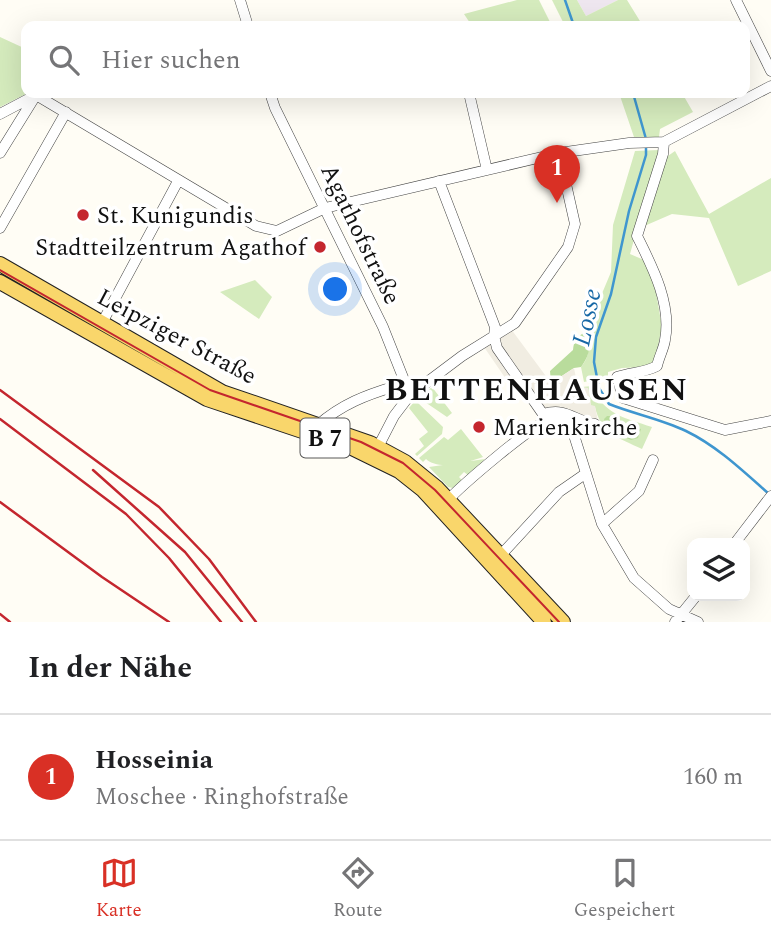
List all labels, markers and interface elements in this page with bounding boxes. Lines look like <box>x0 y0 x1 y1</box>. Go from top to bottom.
search box <box>21 21 750 98</box>
text: Hier suchen <box>101 40 241 80</box>
icon: search <box>45 41 83 79</box>
pin: 1 <box>534 145 580 203</box>
street label: Agathofstraße <box>311 158 410 311</box>
place label: St. Kunigundis <box>97 198 254 234</box>
marker: St. Kunigundis <box>75 207 91 223</box>
place label: Stadtteilzentrum Agathof <box>35 230 308 266</box>
marker: Stadtteilzentrum Agathof <box>312 239 328 255</box>
your location <box>318 272 352 306</box>
street label: Leipziger Straße <box>90 280 263 394</box>
water label: Losse <box>561 285 613 350</box>
district label: BETTENHAUSEN <box>385 366 689 415</box>
place label: Marienkirche <box>493 410 637 446</box>
road number: B 7 <box>300 418 350 458</box>
marker: Marienkirche <box>471 419 487 435</box>
map controls <box>687 538 750 601</box>
button: layers <box>687 538 750 601</box>
text: In der Nähe <box>28 645 192 691</box>
text: Hosseinia <box>95 740 213 780</box>
text: 1 <box>45 760 57 795</box>
text: 160 m <box>683 760 743 795</box>
text: Moschee · Ringhofstraße <box>95 780 349 815</box>
tab: Karte <box>96 854 142 925</box>
tab: Route <box>333 854 382 925</box>
tab: Gespeichert <box>574 854 675 925</box>

